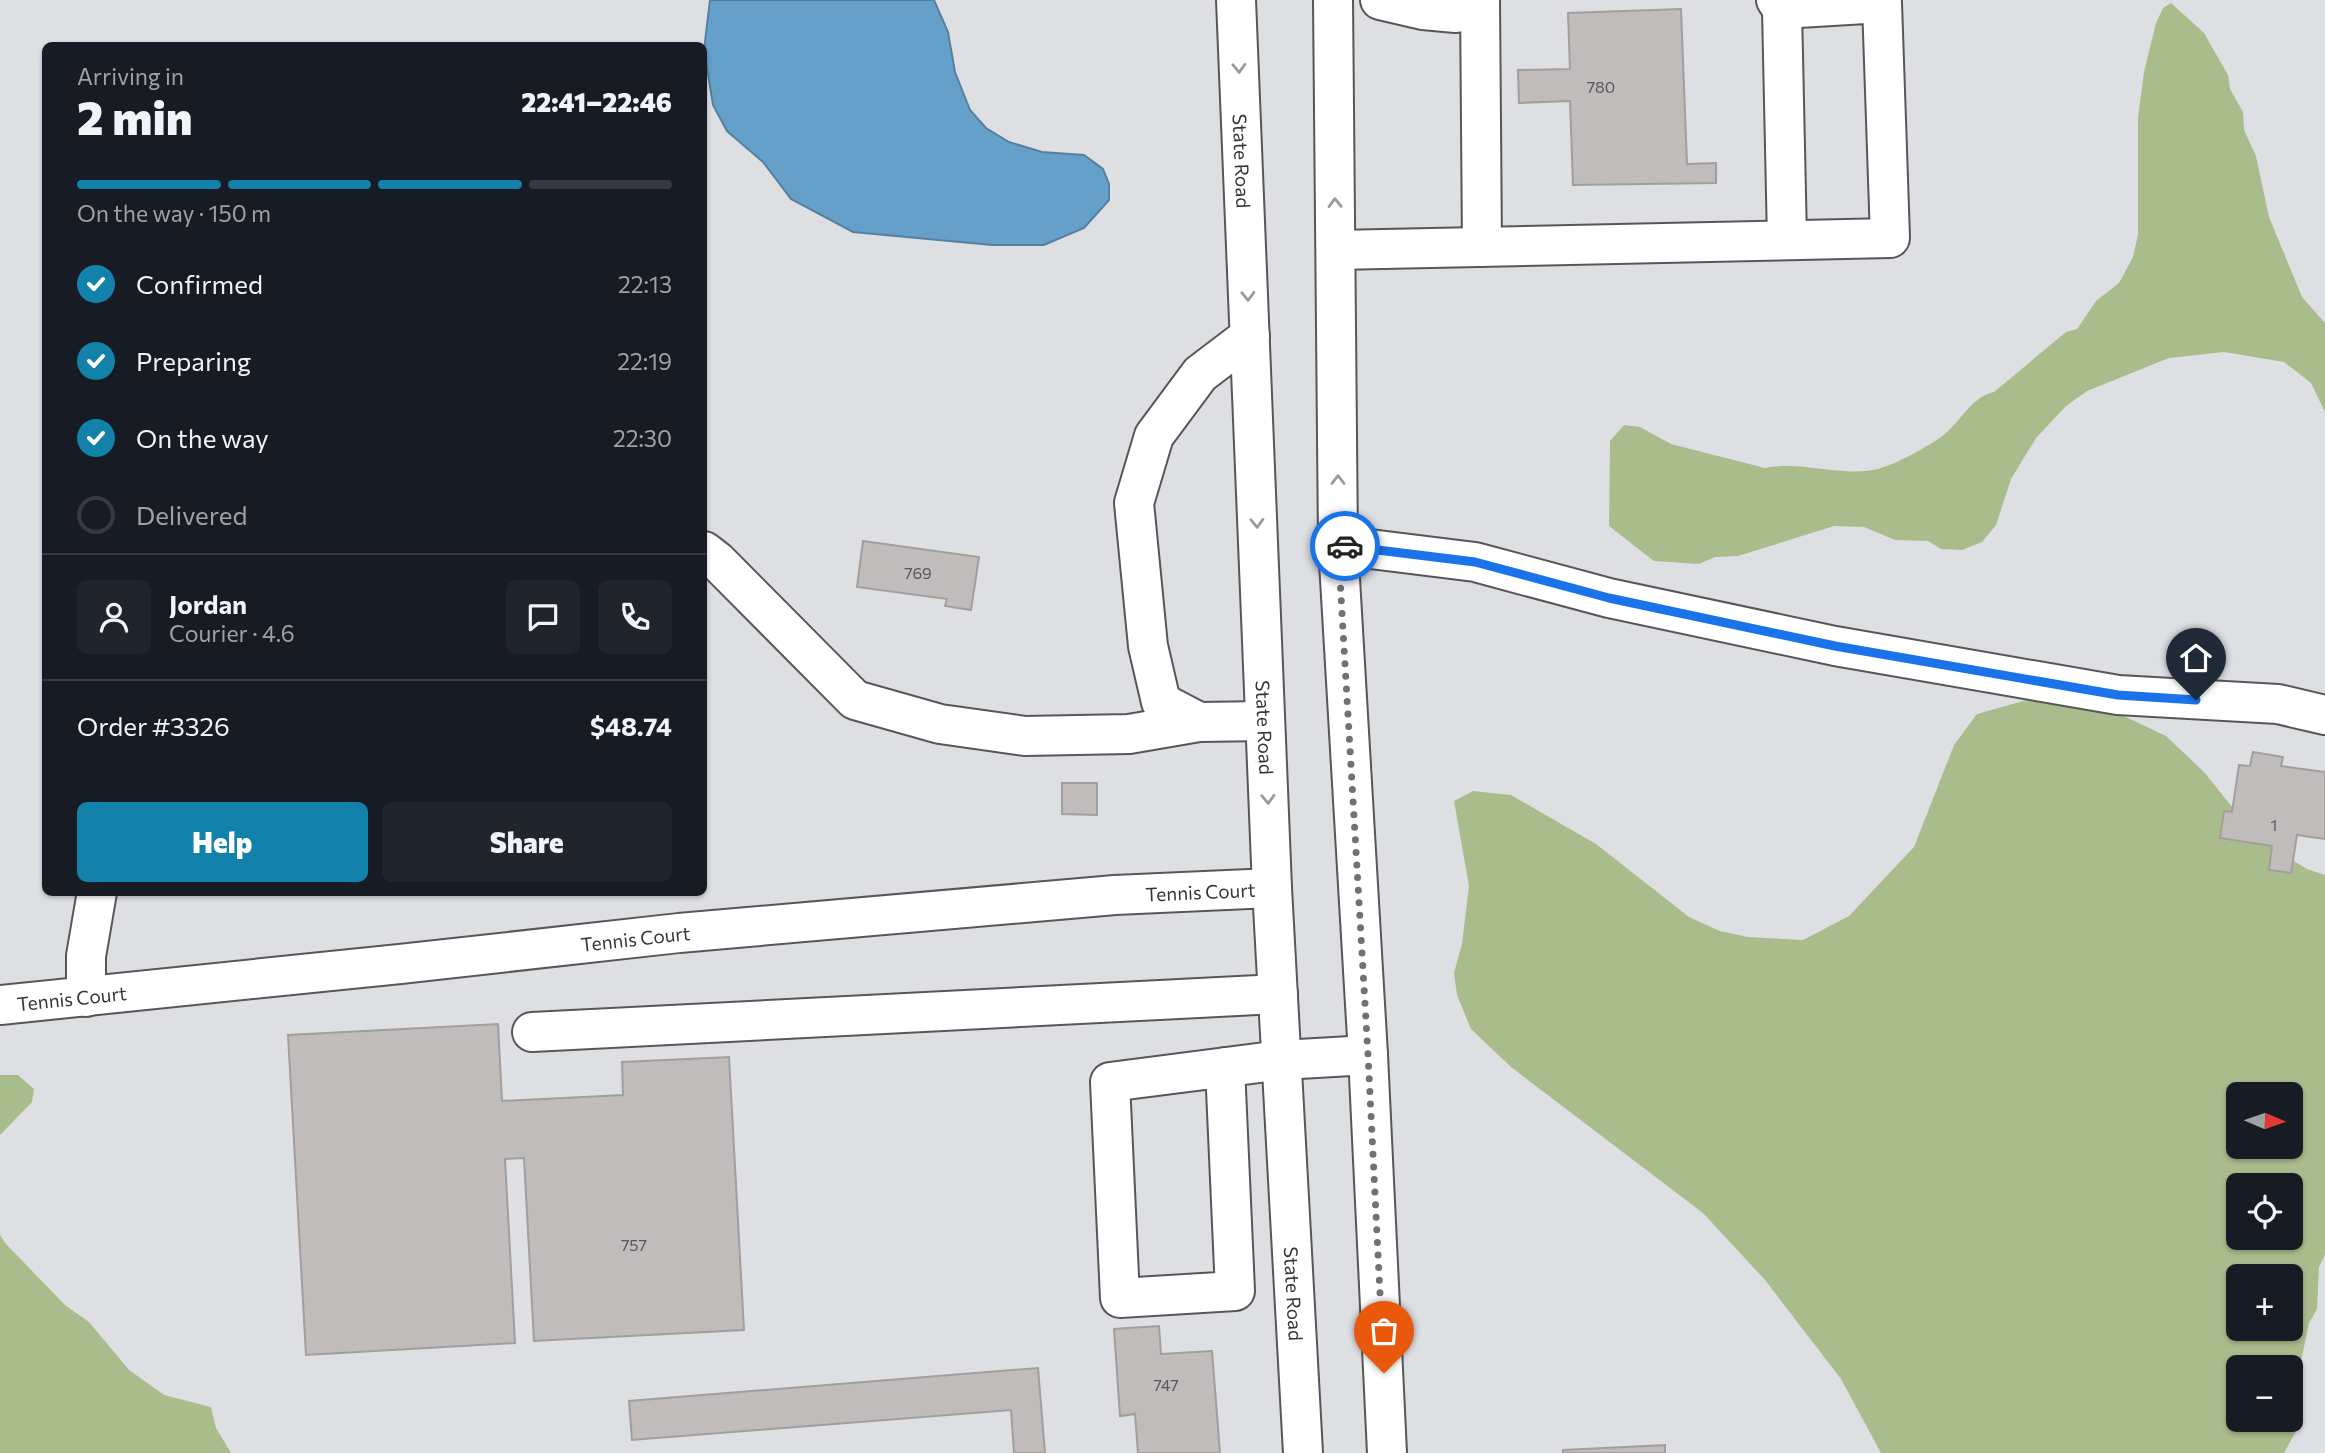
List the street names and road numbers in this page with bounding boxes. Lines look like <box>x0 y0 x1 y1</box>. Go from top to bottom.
street label: State Road <box>1229 113 1256 209</box>
street label: State Road <box>1252 680 1279 775</box>
street label: Tennis Court <box>1145 877 1256 905</box>
street label: Tennis Court <box>579 921 691 955</box>
street label: Tennis Court <box>16 981 128 1015</box>
street label: State Road <box>1280 1246 1308 1341</box>

